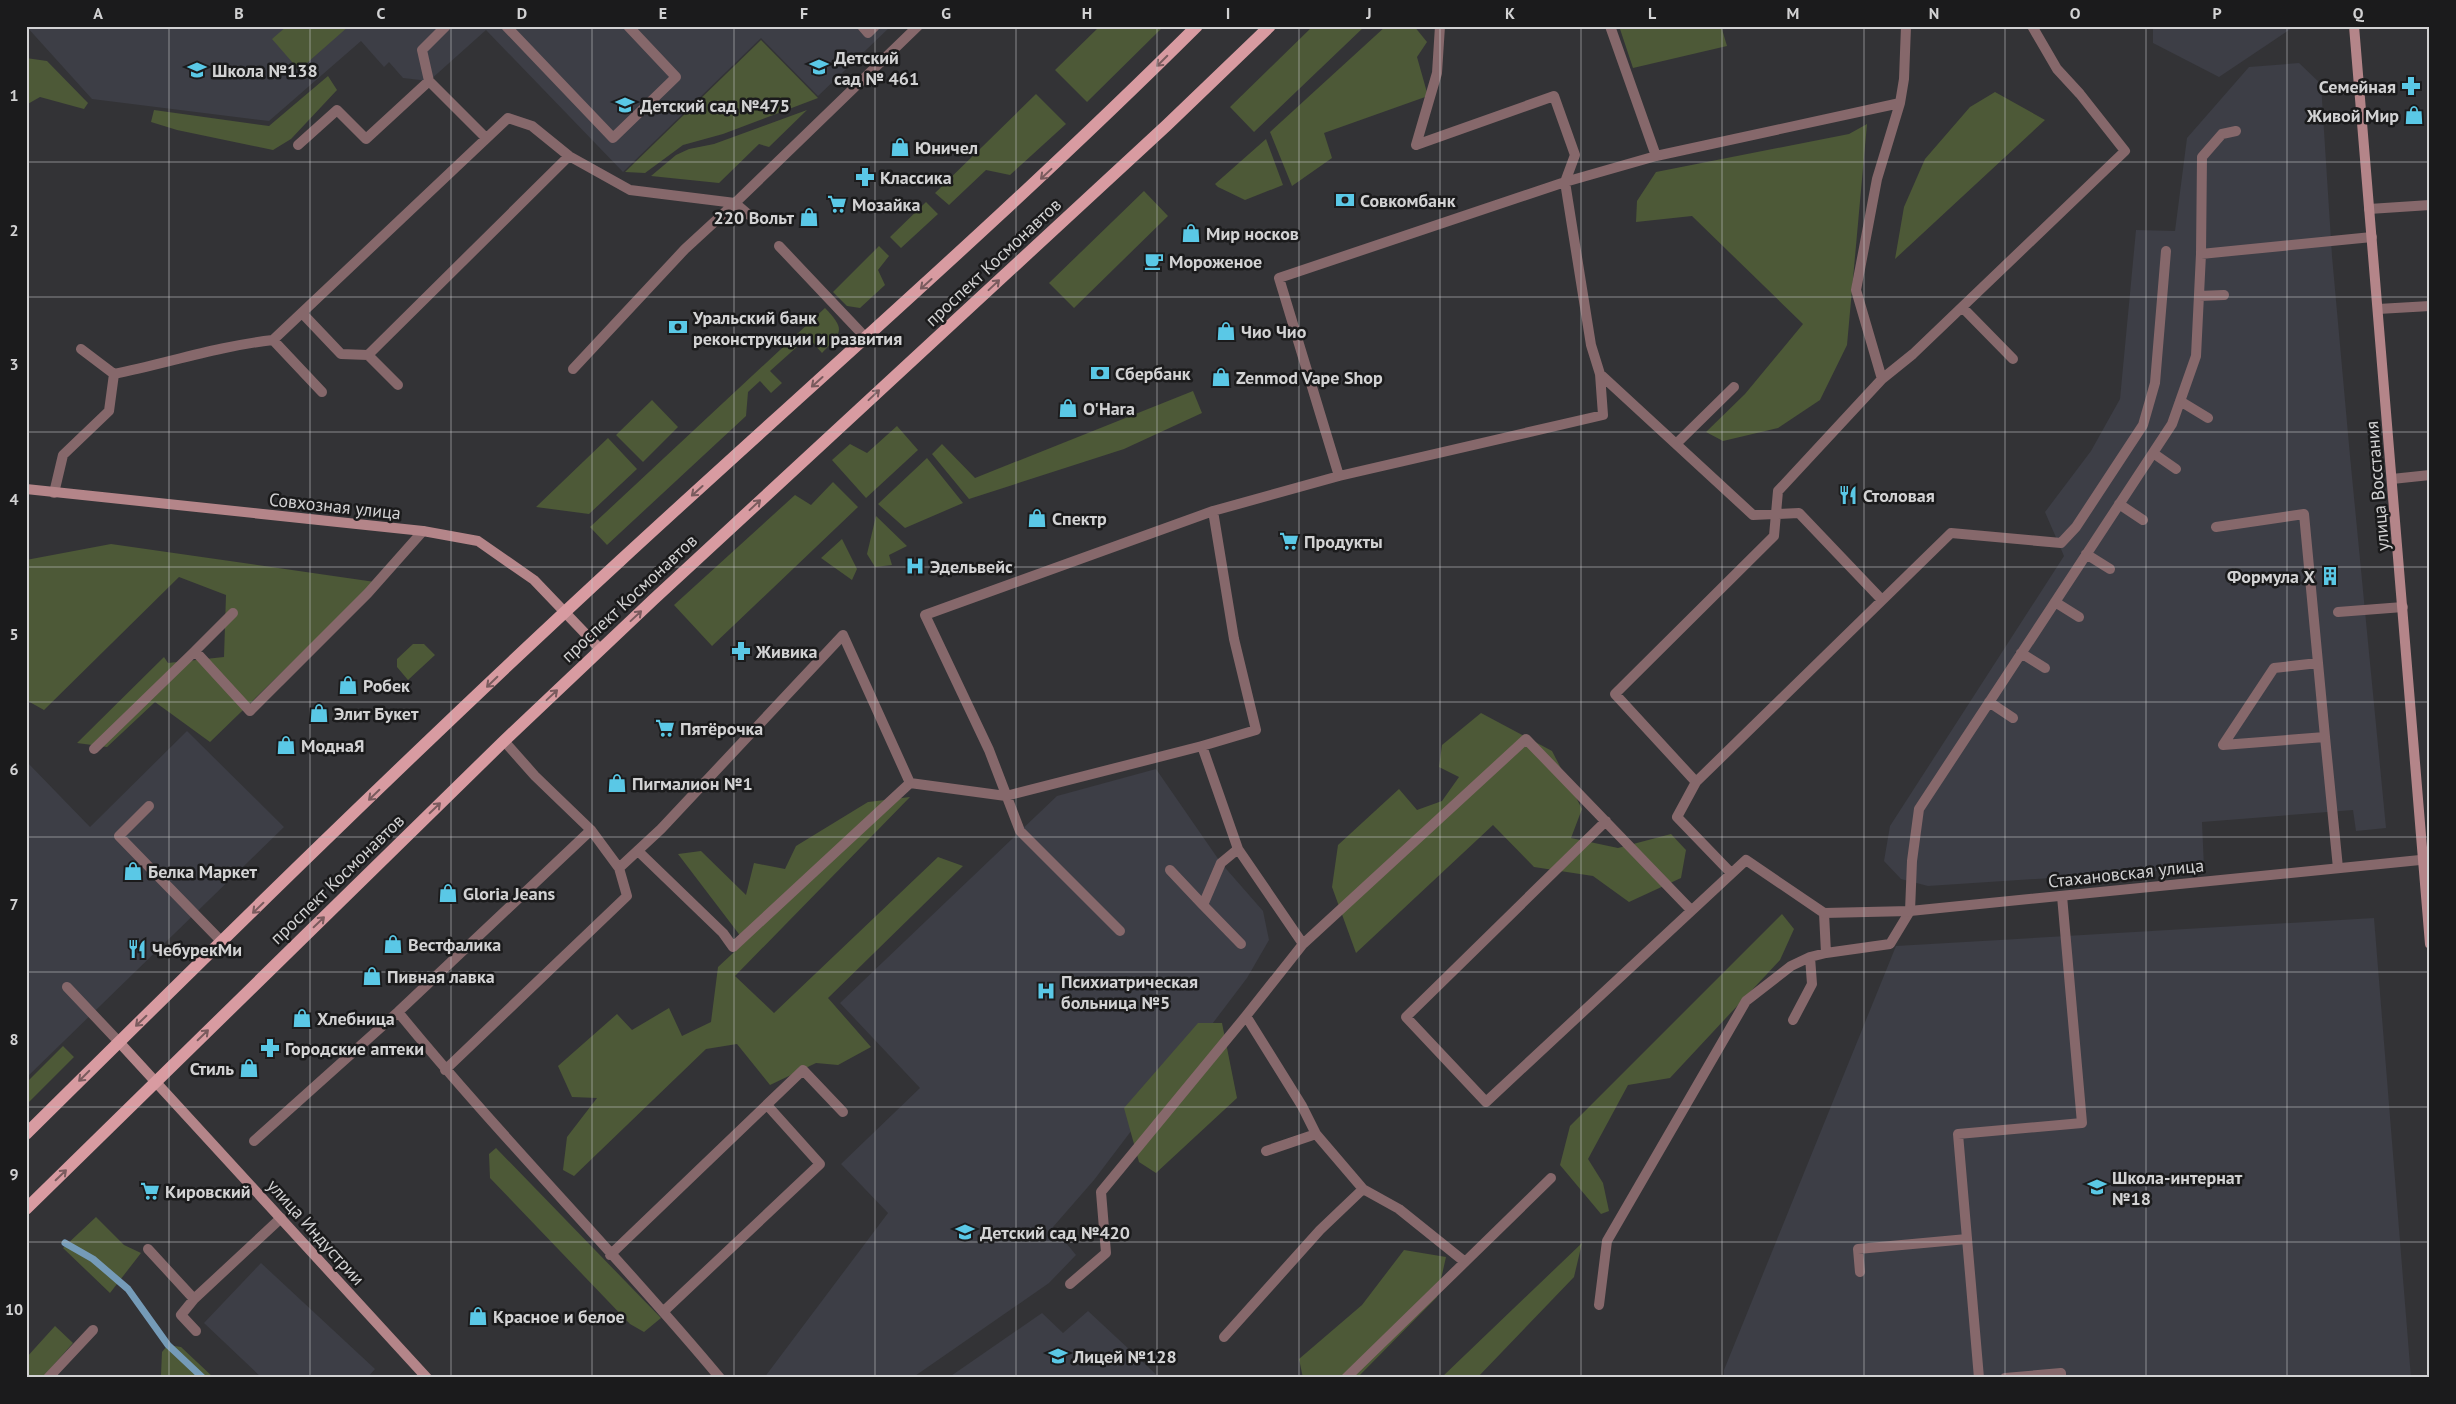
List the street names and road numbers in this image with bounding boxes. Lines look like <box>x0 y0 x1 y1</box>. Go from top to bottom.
street label: проспект Космонавтов <box>920 193 1066 331</box>
street label: улица Восстания <box>2360 420 2394 552</box>
street label: Совхозная улица <box>268 488 402 524</box>
street label: проспект Космонавтов <box>556 529 702 667</box>
street label: проспект Космонавтов <box>265 809 409 949</box>
street label: Стахановская улица <box>2047 853 2205 893</box>
street label: улица Индустрии <box>262 1174 370 1290</box>

